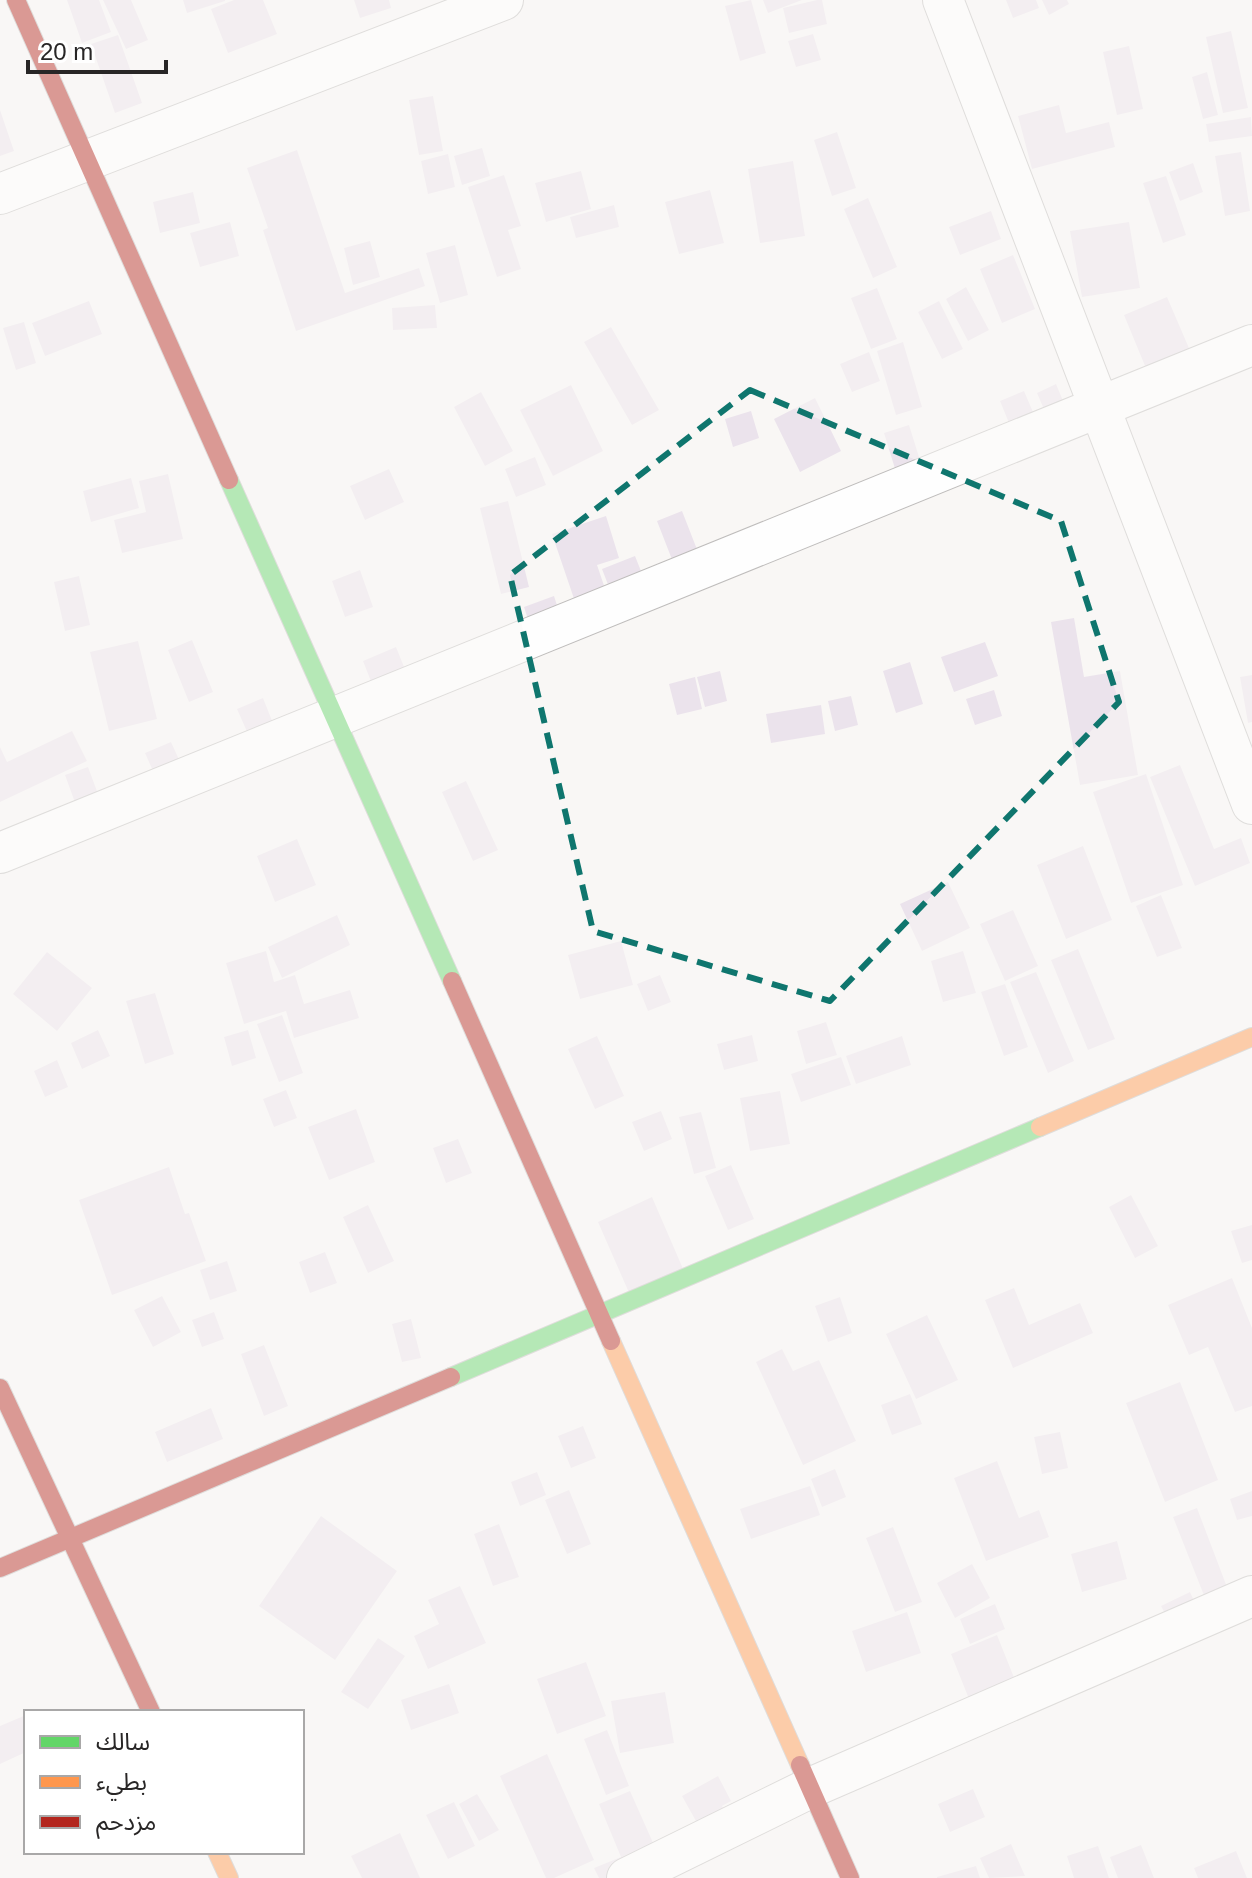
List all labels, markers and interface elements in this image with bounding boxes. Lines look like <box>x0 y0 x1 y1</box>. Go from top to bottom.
scale bar <box>28 24 166 74</box>
text: 20 m <box>40 38 93 65</box>
legend <box>24 1710 304 1854</box>
text: سالك <box>96 1728 150 1755</box>
text: بطيء <box>96 1768 147 1801</box>
text: مزدحم <box>96 1808 156 1839</box>

